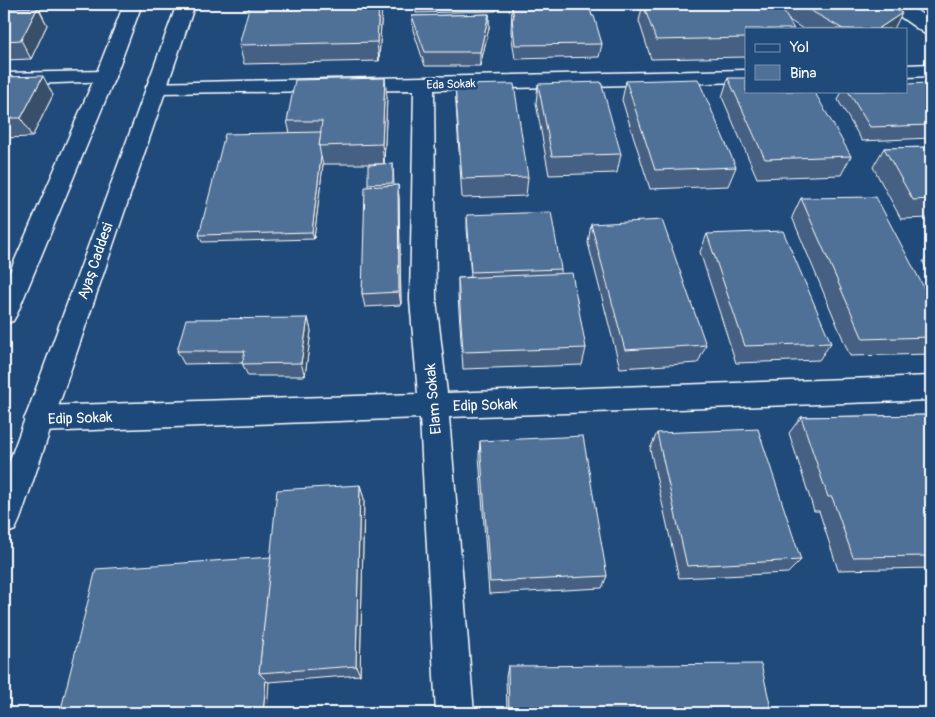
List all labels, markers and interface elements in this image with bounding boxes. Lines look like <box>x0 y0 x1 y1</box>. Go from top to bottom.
legend <box>745 28 908 92</box>
text: Yol <box>789 38 809 57</box>
text: Bina <box>790 64 817 83</box>
street label: Eda Sokak <box>426 76 476 93</box>
street label: Ayaş Caddesi <box>73 220 118 302</box>
street label: Elam Sokak <box>421 362 446 435</box>
street label: Edip Sokak <box>452 395 518 416</box>
street label: Edip Sokak <box>47 408 113 429</box>

